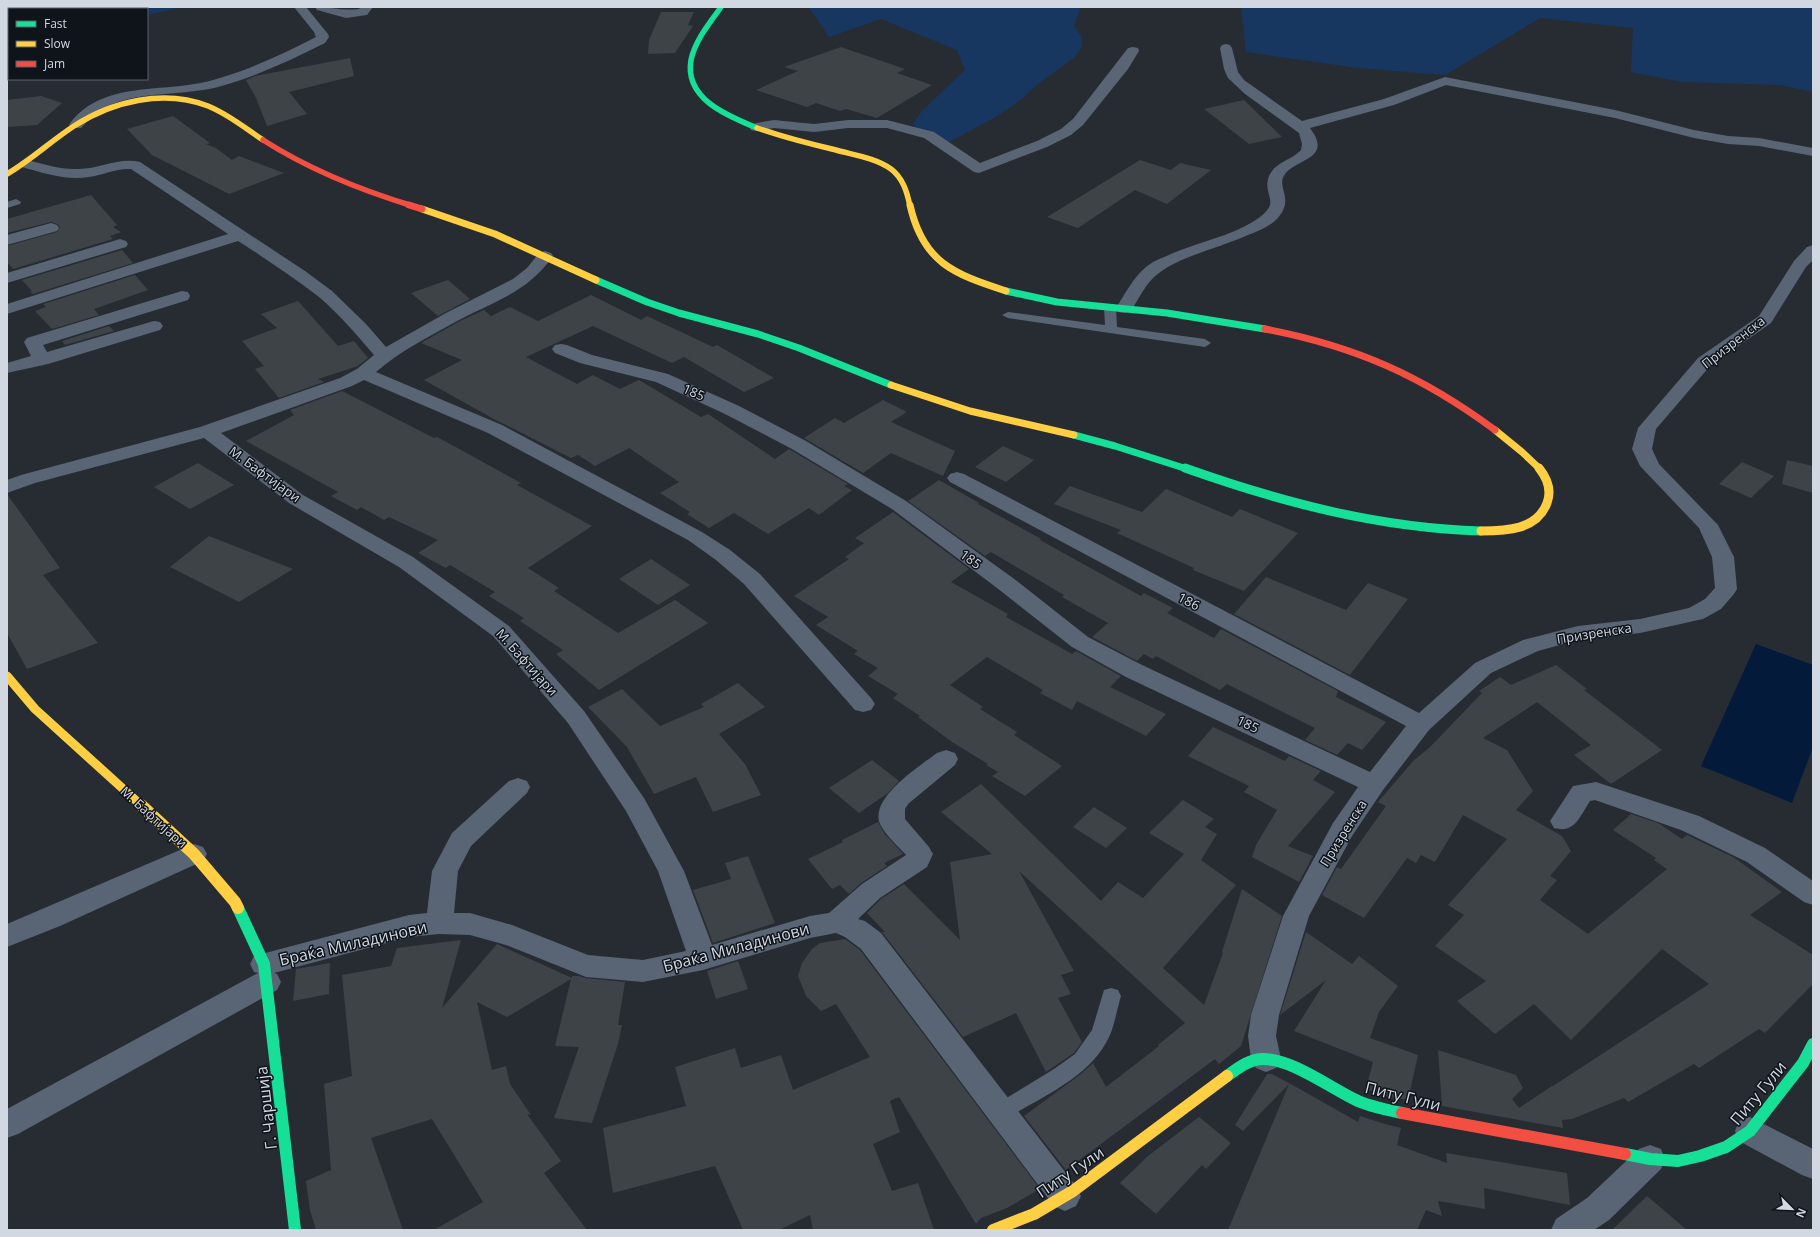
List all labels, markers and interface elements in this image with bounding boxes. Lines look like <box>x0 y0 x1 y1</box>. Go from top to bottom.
legend <box>8 8 148 80</box>
text: Fast <box>44 15 67 32</box>
text: Slow <box>44 35 71 52</box>
text: Jam <box>43 55 65 72</box>
street label: Призренска <box>1698 312 1768 372</box>
street label: 185 <box>680 379 708 405</box>
street label: М. Бафтијари <box>226 442 304 506</box>
street label: 185 <box>957 545 985 573</box>
street label: 186 <box>1175 588 1203 614</box>
street label: Призренска <box>1555 618 1633 648</box>
street label: М. Бафтијари <box>492 625 562 699</box>
street label: 185 <box>1234 711 1262 737</box>
street label: М. Бафтијари <box>117 782 191 852</box>
street label: Призренска <box>1315 796 1371 870</box>
street label: Браќа Миладинови <box>277 915 429 971</box>
street label: Браќа Миладинови <box>660 917 812 977</box>
street label: Питу Гули <box>1725 1056 1791 1130</box>
street label: Г. Чаршија <box>250 1065 282 1151</box>
street label: Питу Гули <box>1363 1076 1443 1116</box>
street label: Питу Гули <box>1032 1141 1108 1203</box>
north arrow <box>1772 1189 1812 1229</box>
text: N <box>1793 1206 1810 1220</box>

